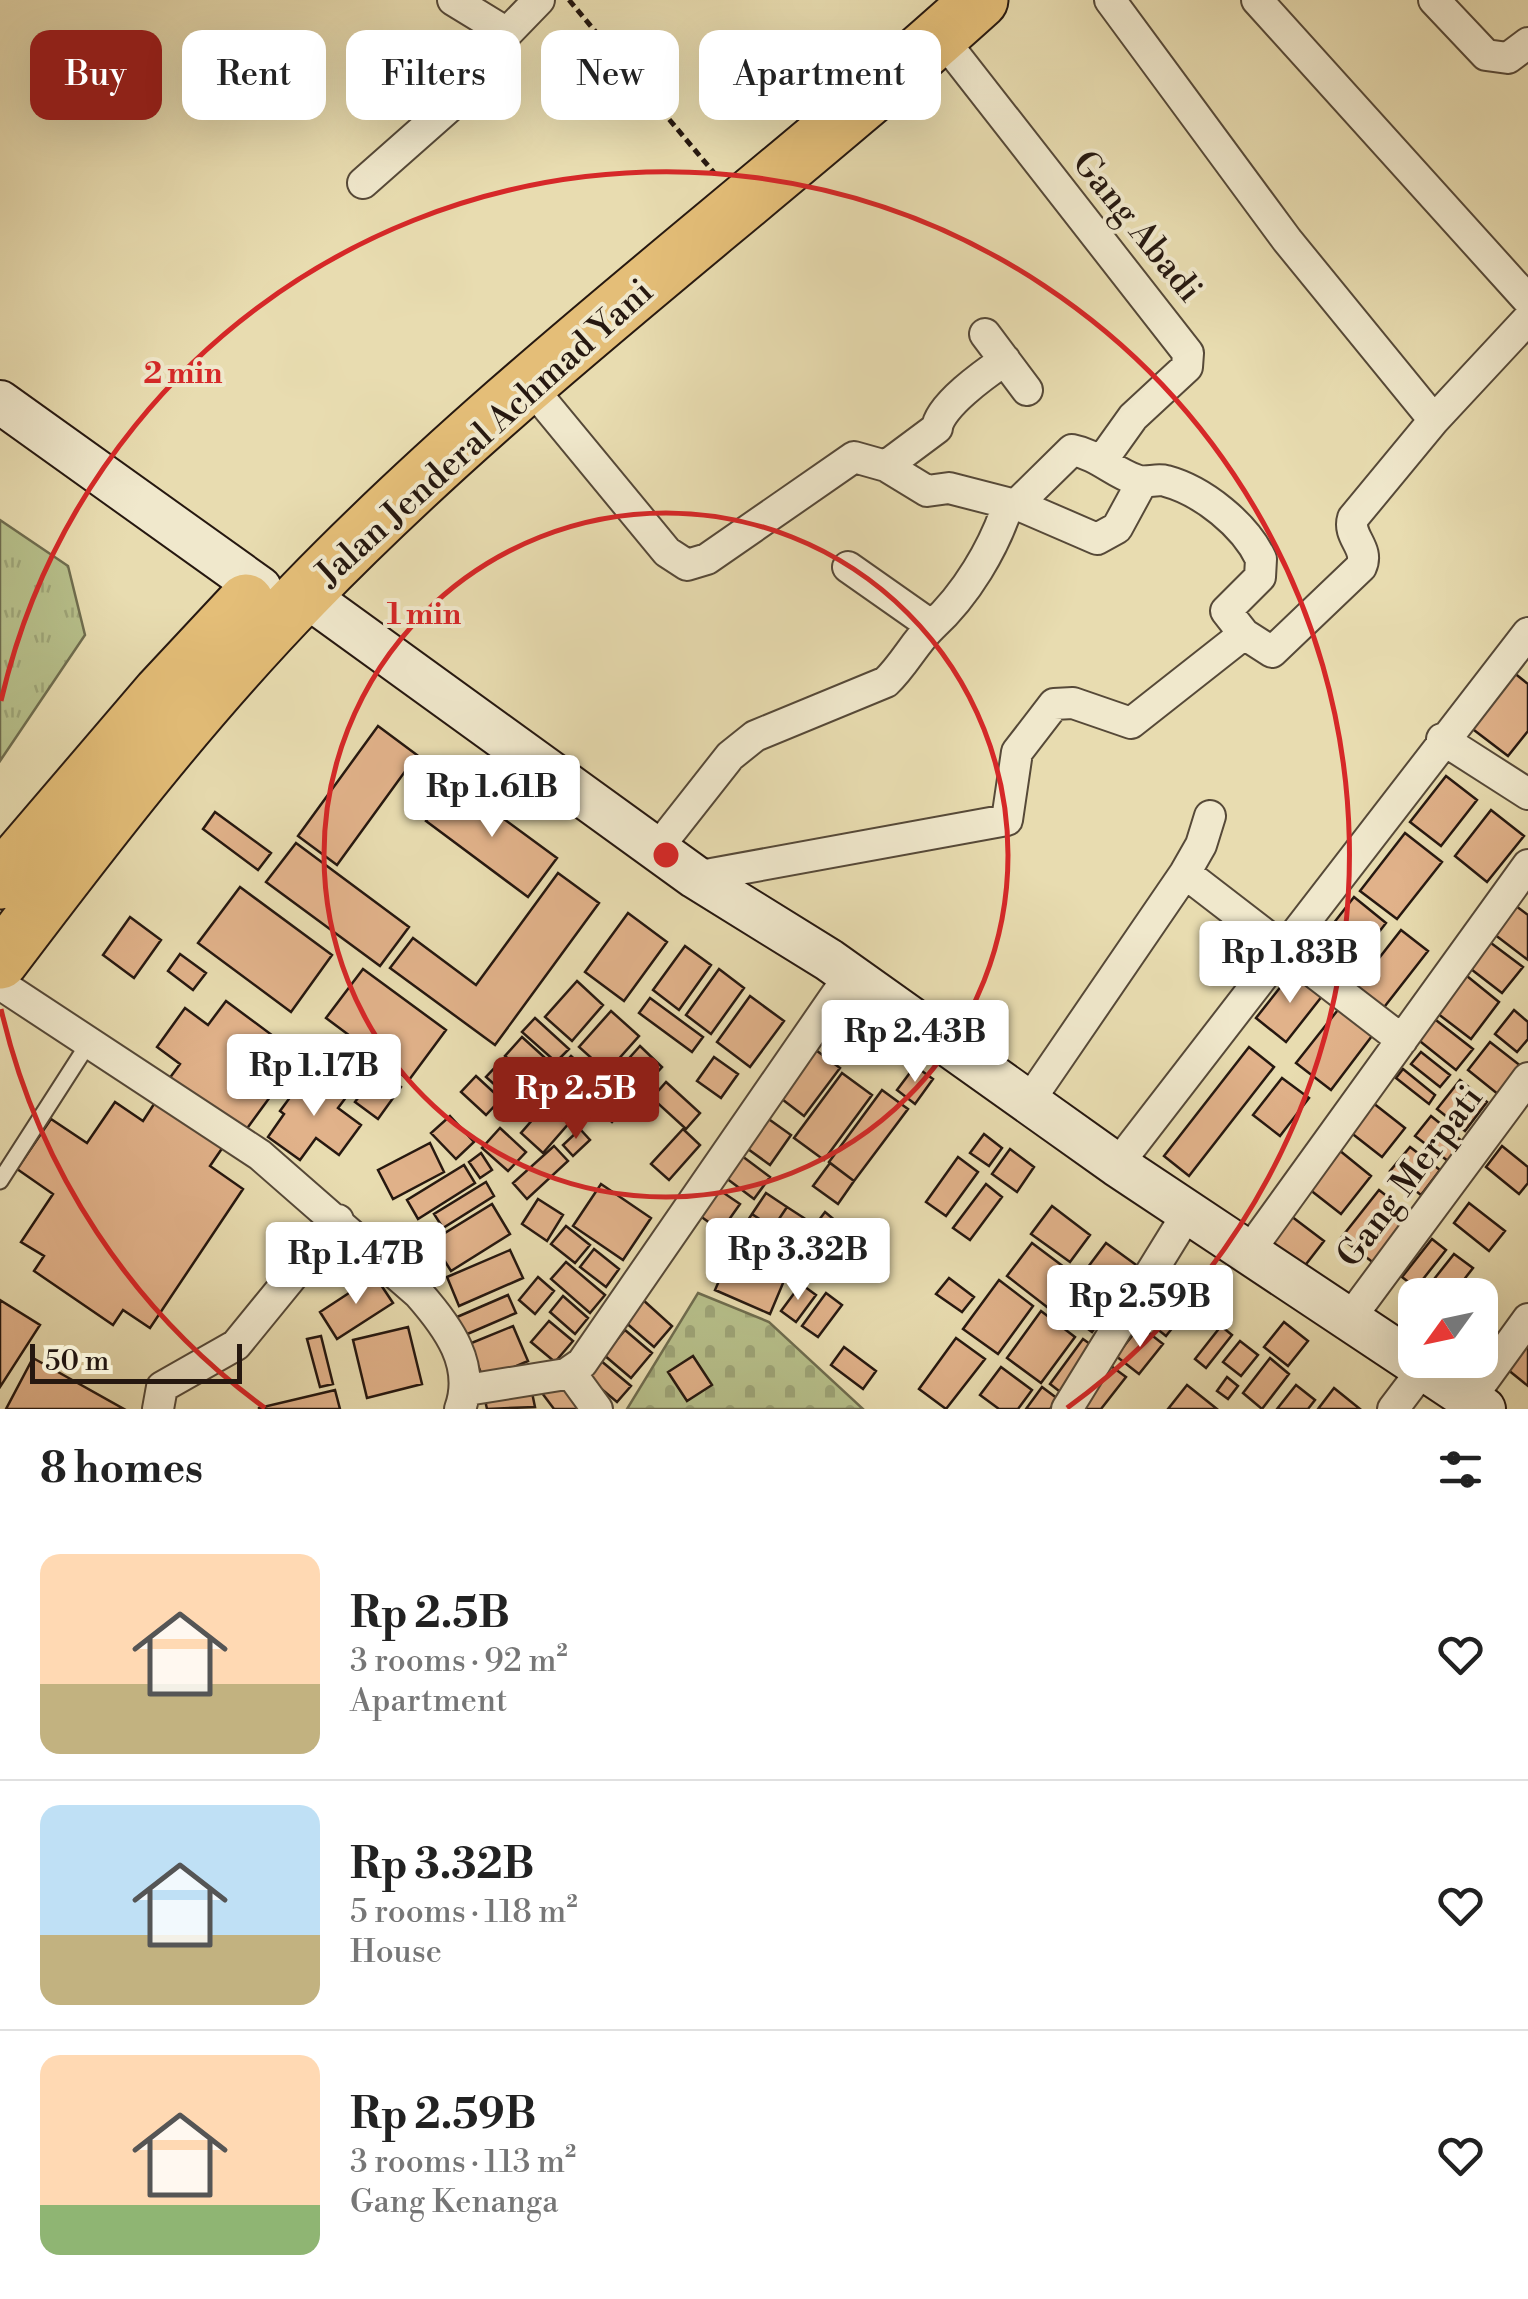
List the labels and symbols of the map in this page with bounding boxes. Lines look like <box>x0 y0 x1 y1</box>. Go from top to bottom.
street label: Gang Abadi <box>1063 143 1211 311</box>
street label: Jalan Jenderal Achmad Yani <box>306 271 662 597</box>
text: 2 min <box>144 355 223 393</box>
text: 1 min <box>387 596 462 634</box>
pin: Rp 1.61B <box>389 755 595 840</box>
centre of rings <box>648 837 684 873</box>
pin: Rp 1.83B <box>1187 921 1393 1006</box>
pin: Rp 2.43B <box>812 1000 1018 1085</box>
pin: Rp 1.17B <box>211 1034 417 1119</box>
pin: Rp 2.5B <box>484 1057 668 1142</box>
street label: Gang Merpati <box>1328 1078 1492 1276</box>
pin: Rp 3.32B <box>695 1218 901 1303</box>
pin: Rp 1.47B <box>253 1222 459 1307</box>
pin: Rp 2.59B <box>1037 1265 1243 1350</box>
north arrow <box>1398 1278 1498 1378</box>
scale bar <box>30 1339 242 1384</box>

